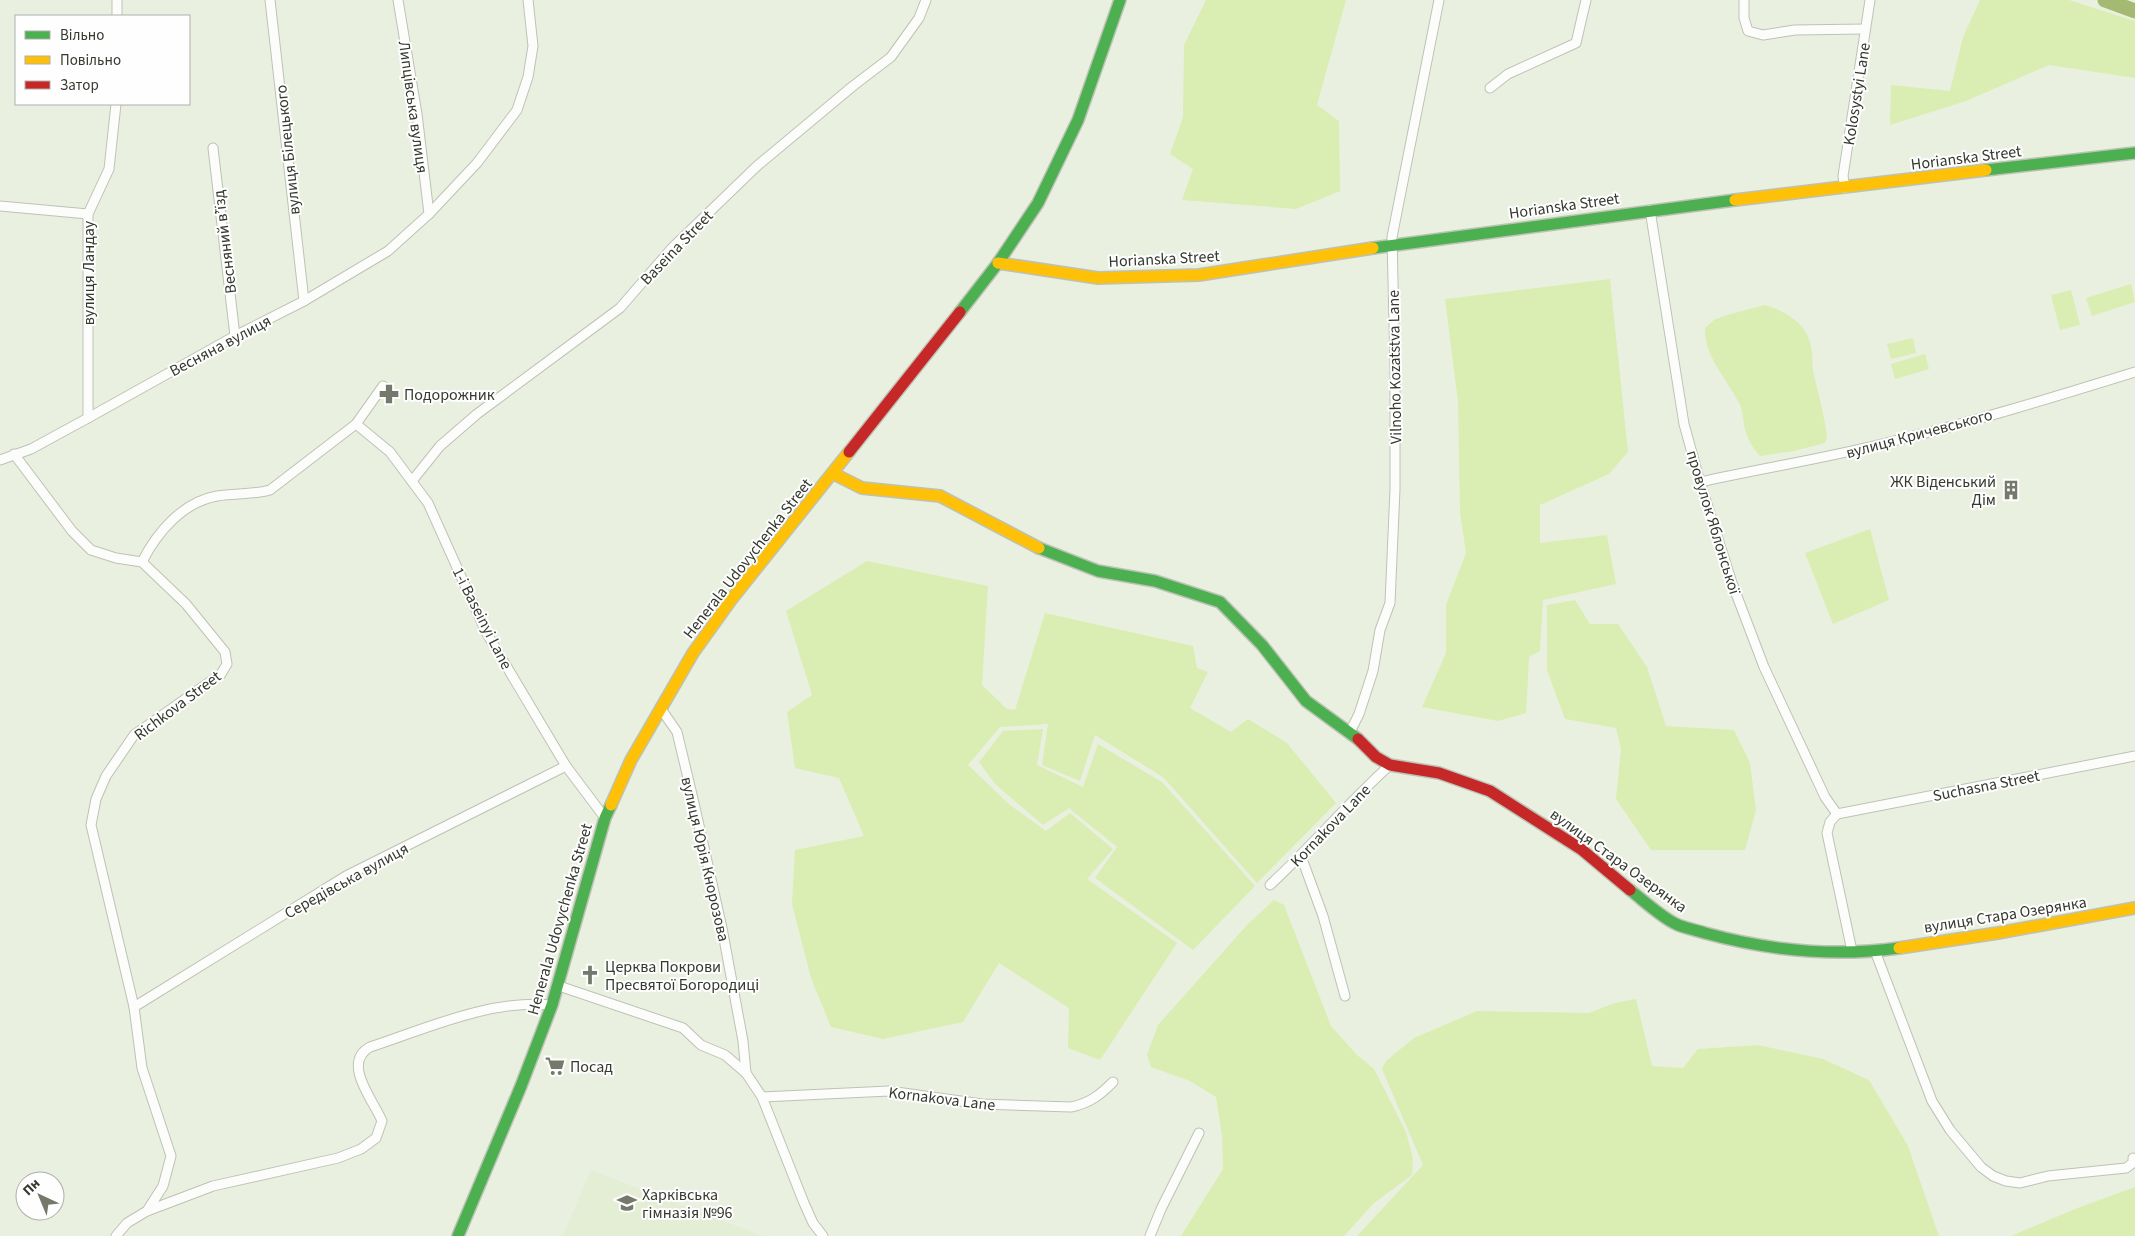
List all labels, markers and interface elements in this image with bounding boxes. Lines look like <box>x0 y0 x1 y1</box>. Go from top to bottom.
legend <box>15 15 190 105</box>
text: Вільно <box>60 25 104 46</box>
street label: Липцівська вулиця <box>393 40 433 175</box>
street label: Kolosystyi Lane <box>1838 41 1876 147</box>
text: Повільно <box>60 50 121 71</box>
text: Затор <box>60 75 99 96</box>
street label: вулиця Білецького <box>270 84 306 216</box>
street label: Horianska Street <box>1910 140 2023 176</box>
street label: Horianska Street <box>1508 187 1621 225</box>
street label: Весняний вʼїзд <box>208 188 242 295</box>
street label: Baseina Street <box>635 205 718 290</box>
street label: вулиця Ландау <box>78 220 100 325</box>
street label: Horianska Street <box>1108 245 1221 273</box>
street label: Vilnoho Kozatstva Lane <box>1383 290 1407 444</box>
street label: Весняна вулиця <box>166 310 275 382</box>
pharmacy icon: Подорожник <box>378 383 400 405</box>
place label: Подорожник <box>404 384 495 406</box>
street label: вулиця Кричевського <box>1844 404 1995 464</box>
street label: провулок Яблонської <box>1681 448 1746 598</box>
place label: ЖК Віденський Дім <box>1890 471 1996 511</box>
street label: Henerala Udovychenka Street <box>678 473 818 643</box>
building icon: ЖК Віденський Дім <box>2000 479 2022 501</box>
street label: 1-i Baseinyi Lane <box>447 564 517 673</box>
street label: Richkova Street <box>130 665 226 746</box>
street label: Suchasna Street <box>1931 765 2042 807</box>
street label: вулиця Юрія Кнорозова <box>675 775 735 944</box>
street label: Kornakova Lane <box>1286 779 1376 872</box>
street label: вулиця Стара Озерянка <box>1545 804 1691 918</box>
street label: Henerala Udovychenka Street <box>522 820 598 1018</box>
street label: Середівська вулиця <box>280 838 413 924</box>
street label: вулиця Стара Озерянка <box>1922 891 2088 939</box>
place label: Церква Покрови Пресвятої Богородиці <box>605 956 759 996</box>
church icon: Церква Покрови Пресвятої Богородиці <box>579 964 601 986</box>
supermarket icon: Посад <box>544 1055 566 1077</box>
place label: Посад <box>570 1056 613 1078</box>
street label: Kornakova Lane <box>887 1082 997 1116</box>
north arrow <box>15 1171 65 1221</box>
text: Пн <box>18 1174 45 1201</box>
place label: Харківська гімназія №96 <box>642 1184 733 1224</box>
school or university icon: Харківська гімназія №96 <box>616 1192 638 1214</box>

